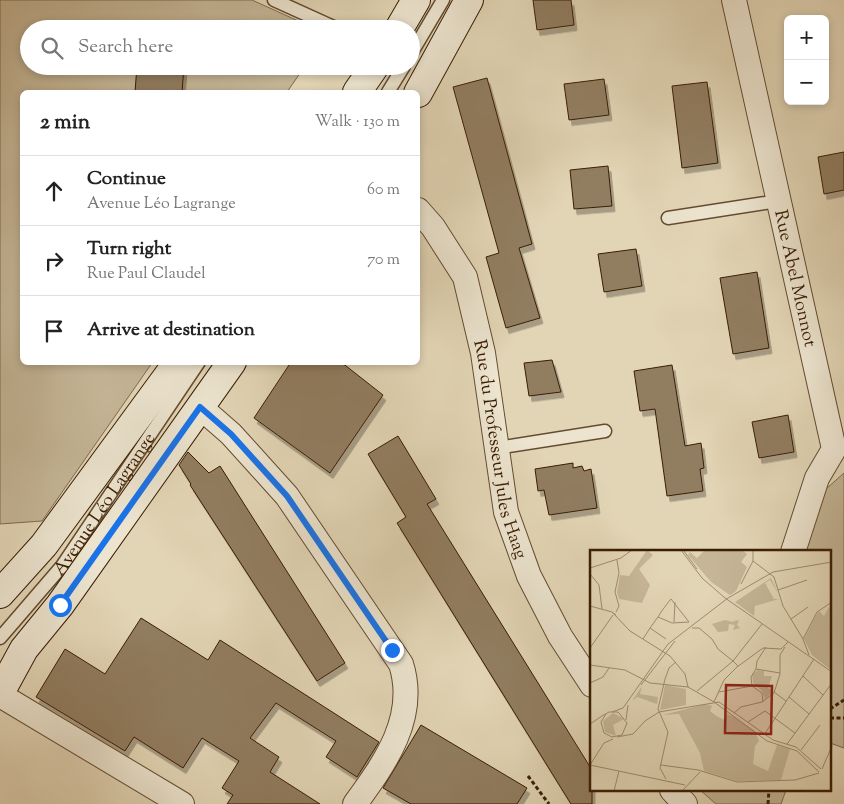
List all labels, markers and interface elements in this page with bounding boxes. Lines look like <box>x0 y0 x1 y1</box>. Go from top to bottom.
map controls <box>784 15 829 105</box>
button: + <box>784 15 829 60</box>
search box <box>20 20 420 75</box>
icon: search <box>38 34 66 62</box>
text: Search here <box>78 34 173 61</box>
button: − <box>784 60 829 105</box>
text: 2 min <box>40 108 90 138</box>
text: Walk · 130 m <box>315 111 400 134</box>
text: Continue <box>87 166 166 193</box>
icon: ahead <box>40 177 68 205</box>
text: 60 m <box>367 179 400 202</box>
text: Avenue Léo Lagrange <box>87 193 236 216</box>
street label: Rue Abel Monnot <box>766 208 822 350</box>
text: Turn right <box>87 236 171 263</box>
icon: right <box>40 247 68 275</box>
text: 70 m <box>367 249 400 272</box>
text: Rue Paul Claudel <box>87 263 206 286</box>
icon: arrive <box>40 317 68 345</box>
text: Arrive at destination <box>87 317 255 344</box>
street label: Rue du Professeur Jules Haag <box>465 337 533 563</box>
street label: Avenue Léo Lagrange <box>48 428 163 582</box>
inset map <box>590 550 832 792</box>
route start <box>49 594 72 617</box>
route end <box>381 639 404 662</box>

